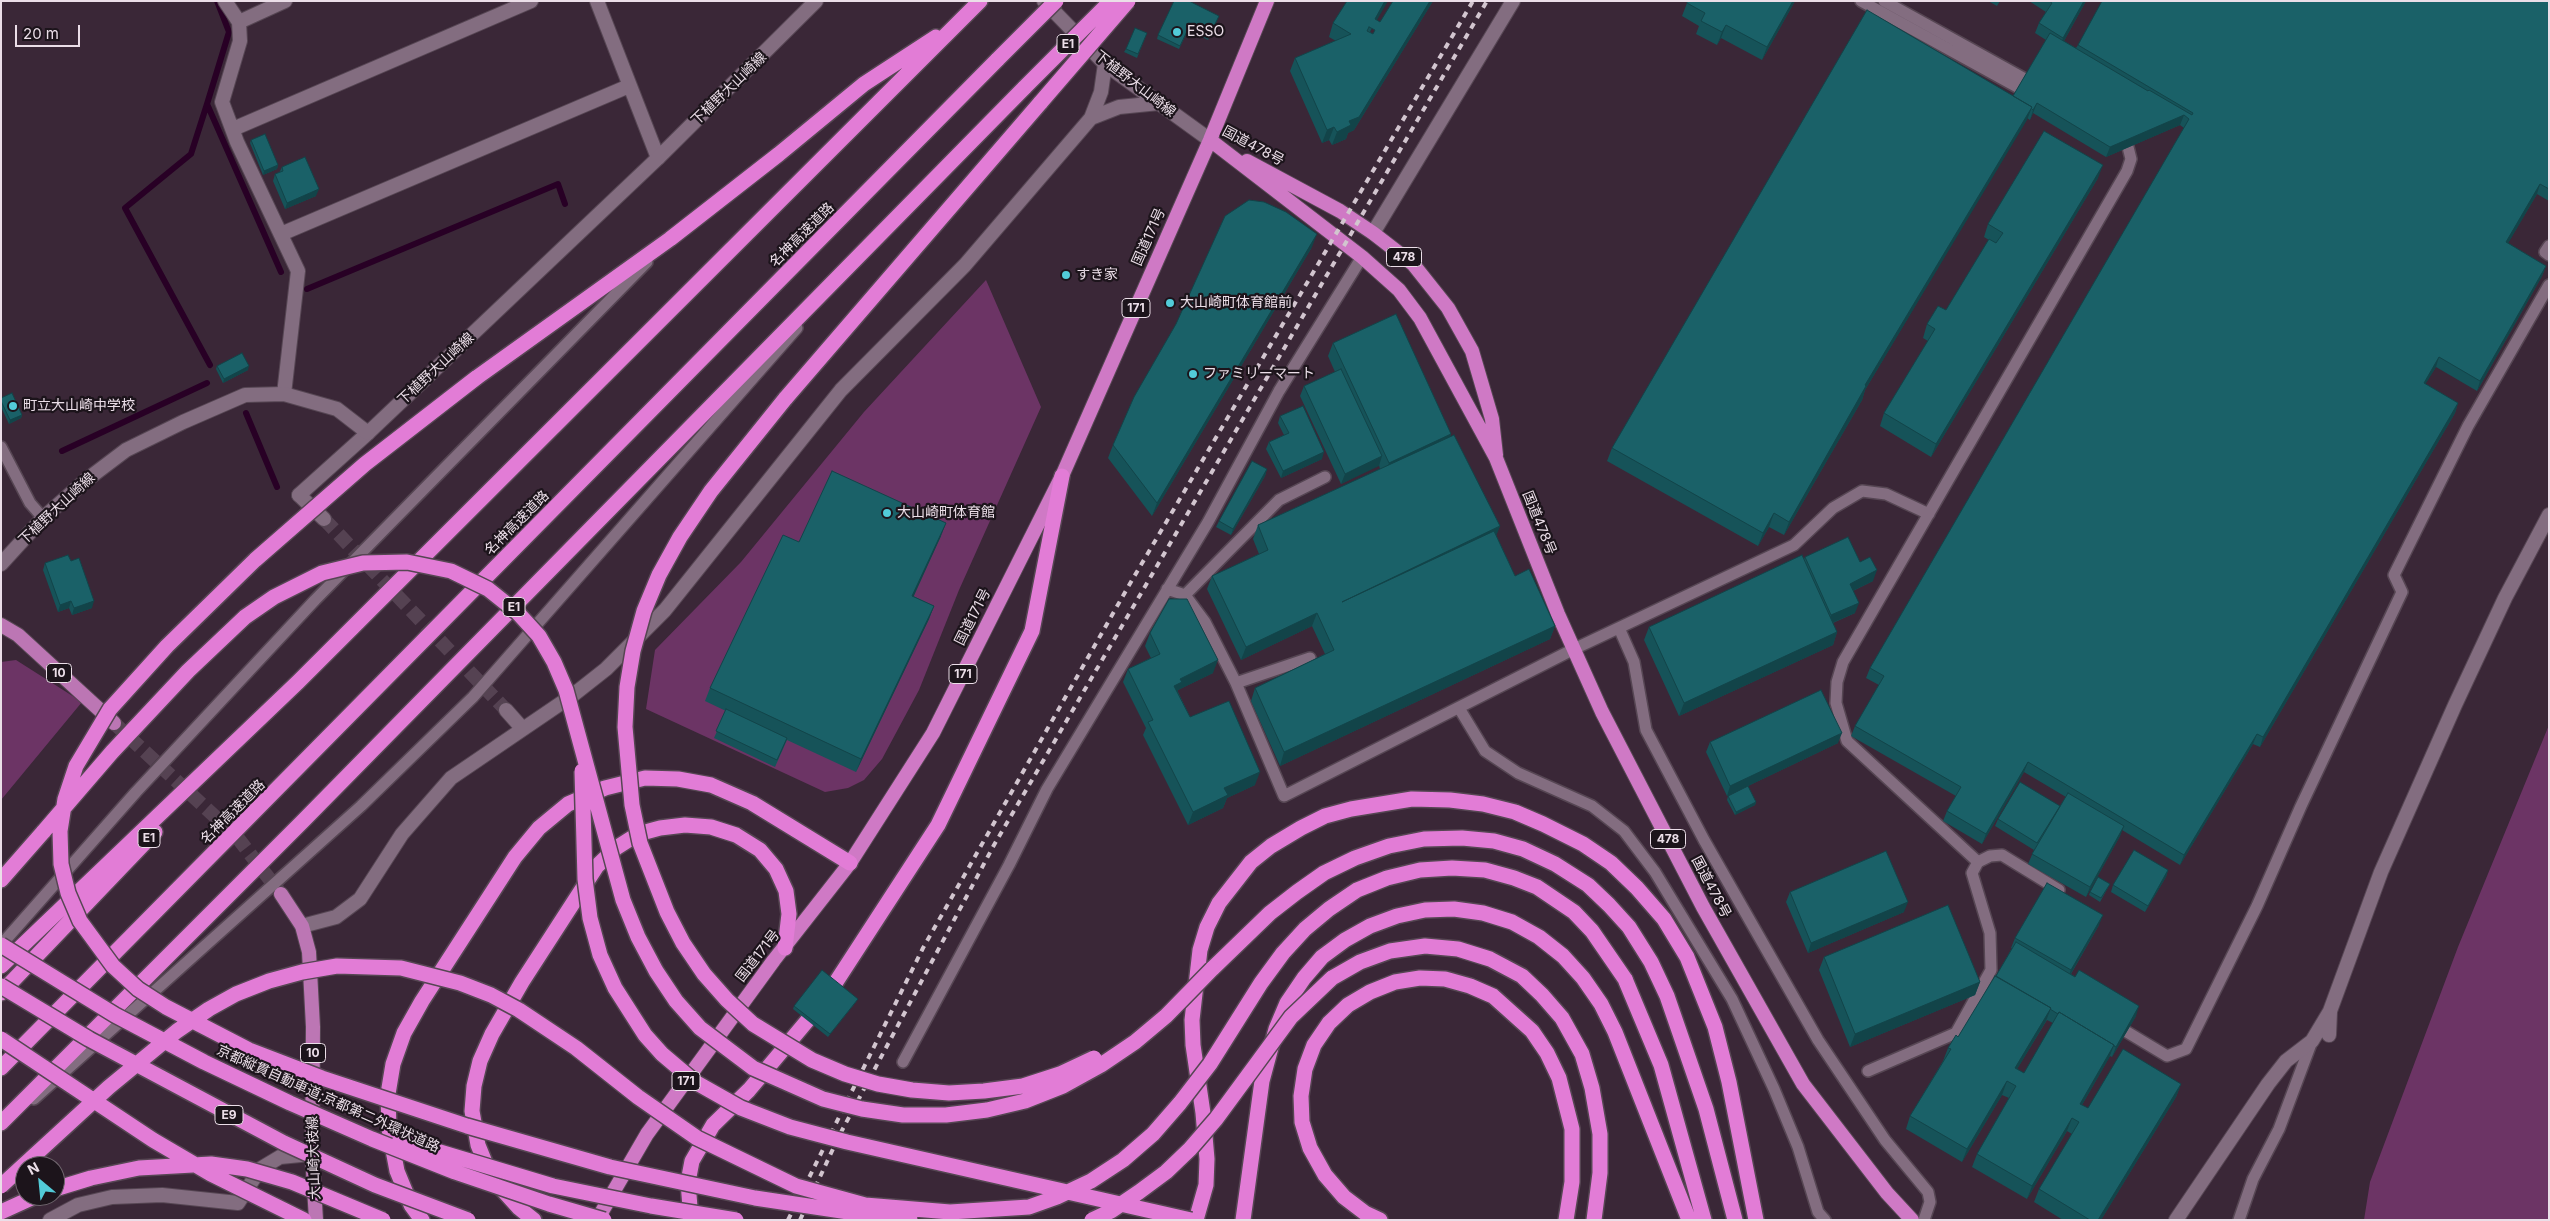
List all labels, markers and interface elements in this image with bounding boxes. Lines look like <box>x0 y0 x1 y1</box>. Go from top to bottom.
scale bar <box>18 15 82 47</box>
text: 20 m <box>23 24 59 43</box>
place label: ESSO <box>1187 24 1224 40</box>
marker: ESSO <box>1171 26 1183 38</box>
road number: E1 <box>1057 34 1079 54</box>
street label: 下植野大山崎線 <box>1091 47 1179 121</box>
street label: 下植野大山崎線 <box>688 49 770 129</box>
street label: 国道478号 <box>1219 123 1287 169</box>
street label: 名神高速道路 <box>766 199 838 271</box>
street label: 国道171号 <box>1129 206 1169 268</box>
road number: 478 <box>1386 248 1422 266</box>
place label: すき家 <box>1076 267 1118 283</box>
marker: すき家 <box>1060 269 1072 281</box>
place label: 大山崎町体育館前 <box>1180 295 1292 311</box>
marker: 大山崎町体育館前 <box>1164 297 1176 309</box>
road number: 171 <box>1122 298 1150 318</box>
street label: 下植野大山崎線 <box>394 329 478 409</box>
place label: ファミリーマート <box>1203 366 1315 382</box>
marker: ファミリーマート <box>1187 368 1199 380</box>
place label: 町立大山崎中学校 <box>23 398 135 414</box>
marker: 町立大山崎中学校 <box>7 400 19 412</box>
street label: 下植野大山崎線 <box>15 469 99 549</box>
street label: 名神高速道路 <box>481 487 553 559</box>
street label: 国道478号 <box>1519 489 1559 557</box>
place label: 大山崎町体育館 <box>897 505 995 521</box>
marker: 大山崎町体育館 <box>881 507 893 519</box>
street label: 国道171号 <box>952 586 994 648</box>
road number: E1 <box>503 598 525 616</box>
road number: 10 <box>46 664 72 682</box>
road number: 171 <box>949 664 977 684</box>
street label: 名神高速道路 <box>197 776 269 848</box>
road number: E1 <box>138 828 160 848</box>
road number: 478 <box>1650 830 1686 849</box>
street label: 国道478号 <box>1688 853 1734 921</box>
street label: 国道171号 <box>733 927 783 985</box>
street label: 京都縦貫自動車道;京都第二外環状道路 <box>214 1042 442 1156</box>
road number: 10 <box>300 1044 326 1062</box>
road number: 171 <box>672 1072 700 1090</box>
road number: E9 <box>215 1106 243 1124</box>
street label: 大山崎大枝線 <box>304 1116 324 1200</box>
north arrow <box>15 1156 65 1206</box>
text: N <box>24 1158 42 1178</box>

